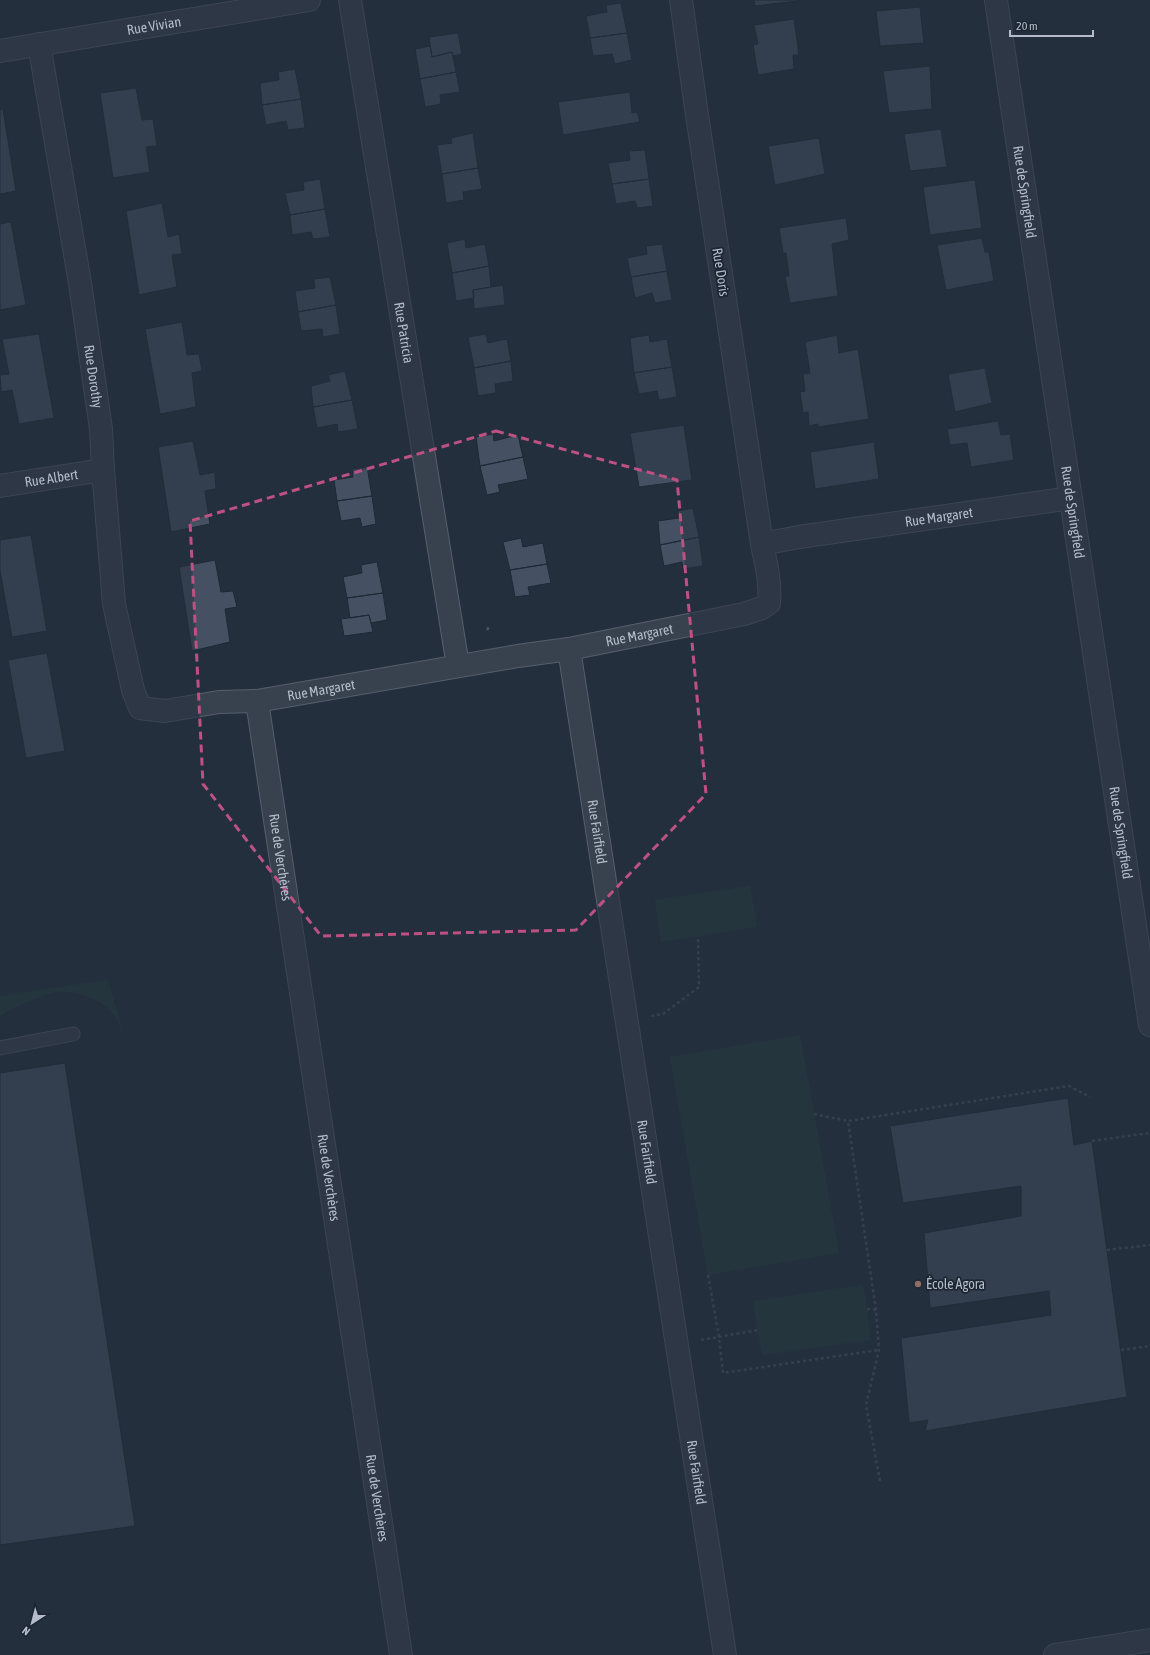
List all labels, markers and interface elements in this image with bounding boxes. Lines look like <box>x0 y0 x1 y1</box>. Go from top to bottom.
scale bar <box>1010 12 1093 38</box>
street label: Rue Vivian <box>126 13 182 38</box>
text: 20 m <box>1016 19 1038 33</box>
street label: Rue de Springfield <box>1010 144 1040 239</box>
street label: Rue Doris <box>709 247 733 297</box>
street label: Rue Patricia <box>391 301 417 364</box>
street label: Rue Dorothy <box>81 344 106 409</box>
street label: Rue de Springfield <box>1058 465 1088 560</box>
street label: Rue Albert <box>24 466 79 490</box>
street label: Rue Margaret <box>904 504 974 530</box>
street label: Rue Margaret <box>604 620 675 649</box>
street label: Rue Margaret <box>286 676 356 704</box>
street label: Rue de Springfield <box>1106 785 1136 880</box>
street label: Rue Fairfield <box>584 799 610 865</box>
street label: Rue de Verchères <box>266 813 295 902</box>
street label: Rue Fairfield <box>634 1119 660 1185</box>
street label: Rue de Verchères <box>314 1133 343 1222</box>
place label: École Agora <box>926 1276 985 1292</box>
marker: École Agora <box>913 1279 923 1289</box>
street label: Rue Fairfield <box>684 1439 710 1505</box>
street label: Rue de Verchères <box>363 1453 392 1543</box>
north arrow <box>12 1603 52 1643</box>
text: N <box>20 1624 32 1638</box>

